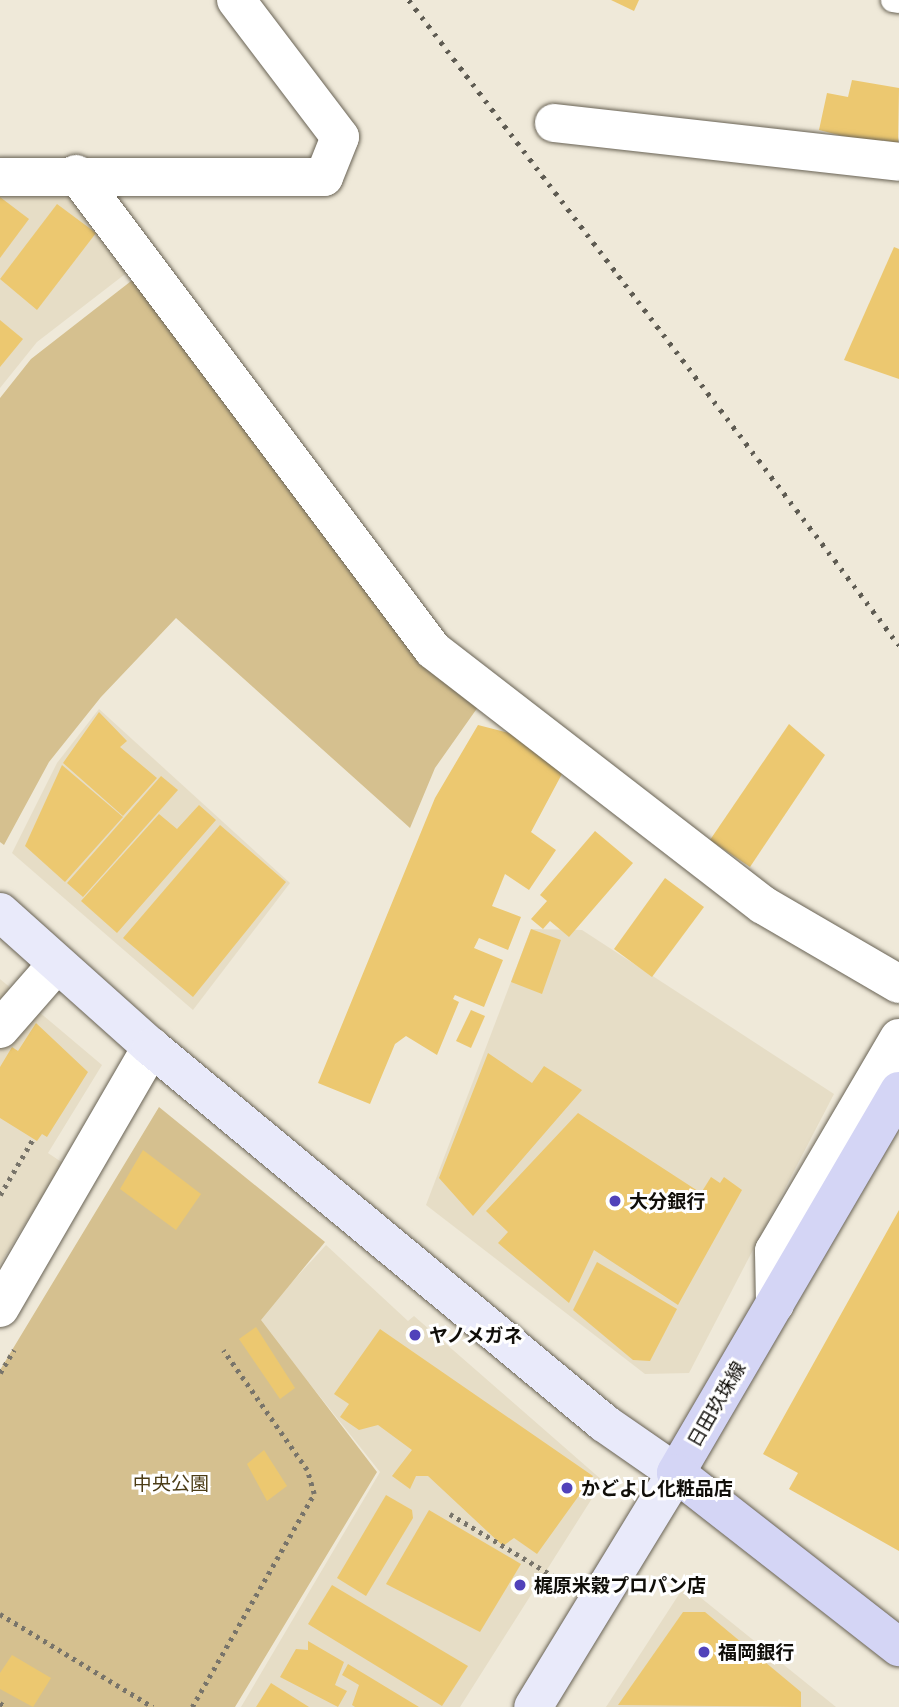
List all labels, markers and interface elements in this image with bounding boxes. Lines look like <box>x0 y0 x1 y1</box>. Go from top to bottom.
place label: 大分銀行 <box>629 1190 705 1212</box>
marker: 大分銀行 <box>607 1193 623 1209</box>
place label: ヤノメガネ <box>429 1324 524 1346</box>
marker: ヤノメガネ <box>407 1327 423 1343</box>
street label: 日田玖珠線 <box>682 1357 750 1451</box>
park label: 中央公園 <box>133 1472 209 1494</box>
place label: かどよし化粧品店 <box>581 1477 733 1499</box>
marker: かどよし化粧品店 <box>559 1480 575 1496</box>
place label: 梶原米穀プロパン店 <box>534 1574 705 1596</box>
marker: 梶原米穀プロパン店 <box>512 1577 528 1593</box>
place label: 福岡銀行 <box>718 1641 794 1663</box>
marker: 福岡銀行 <box>696 1644 712 1660</box>

